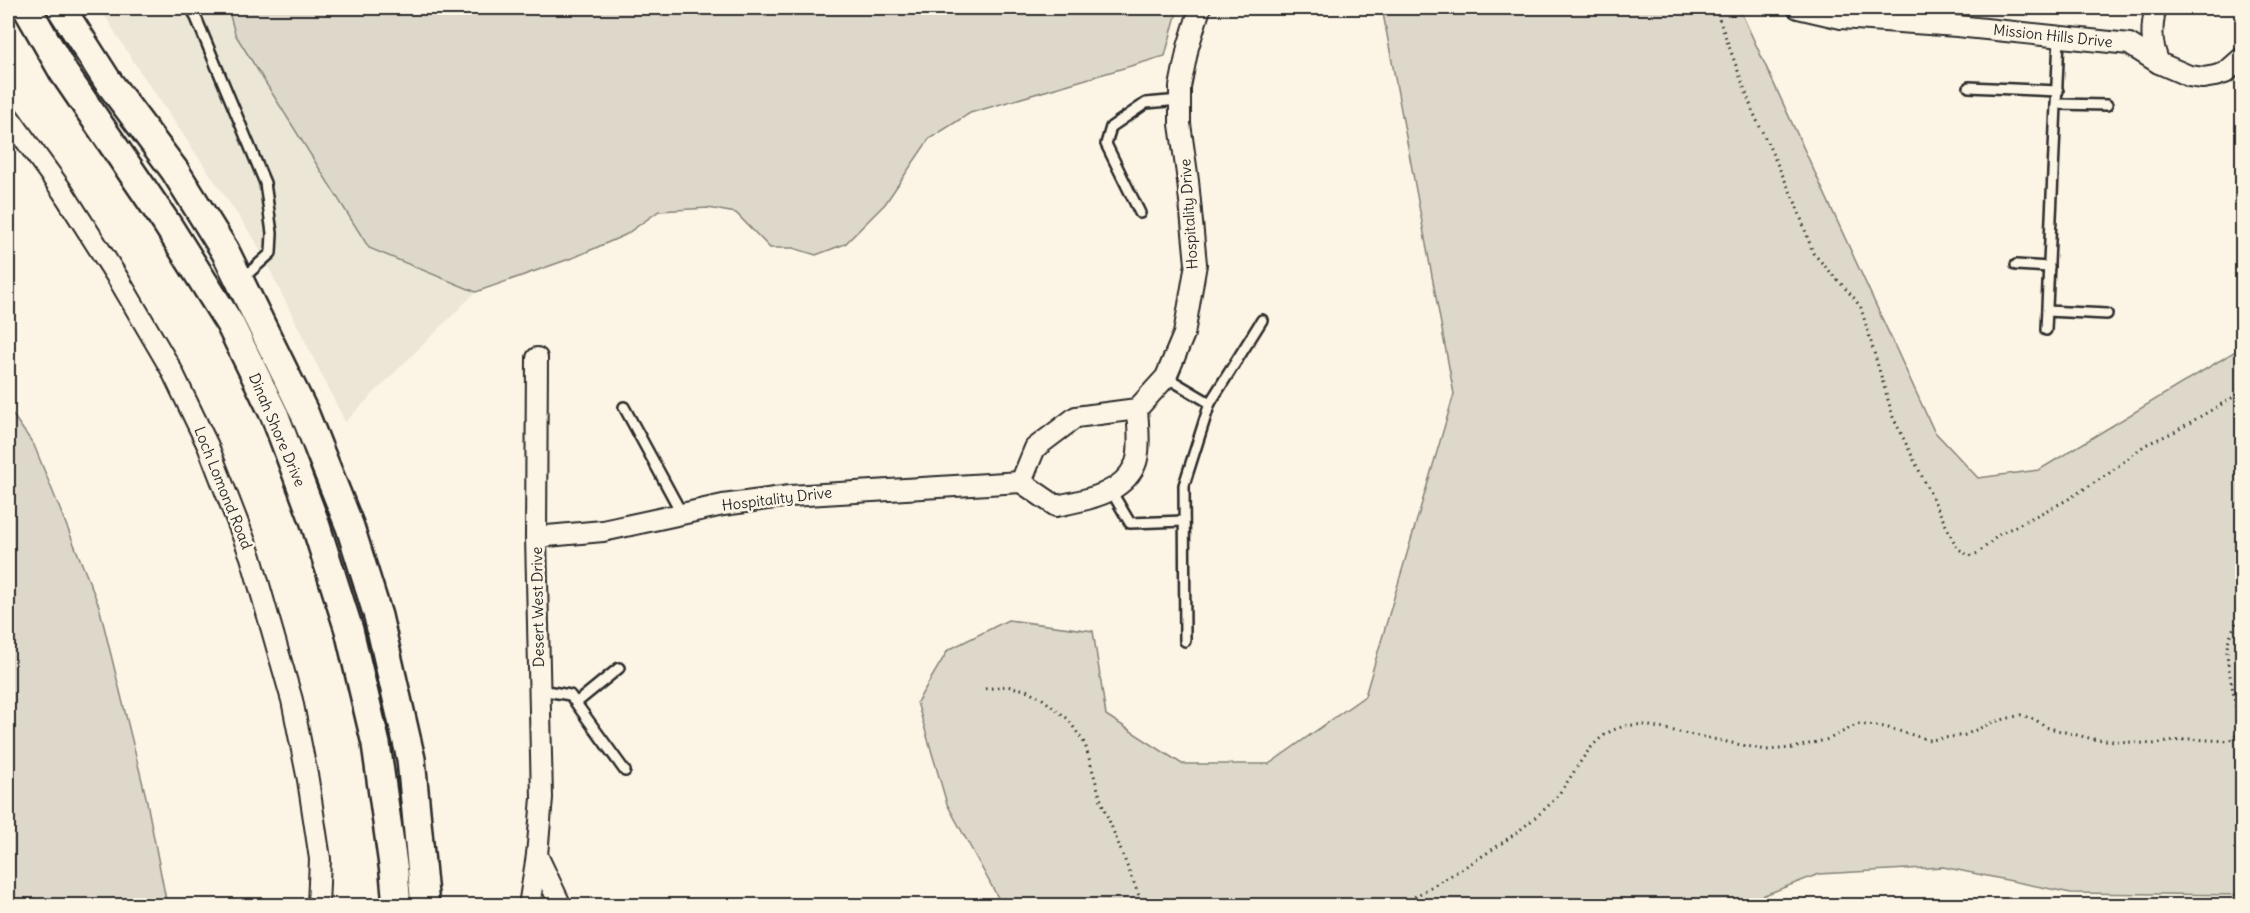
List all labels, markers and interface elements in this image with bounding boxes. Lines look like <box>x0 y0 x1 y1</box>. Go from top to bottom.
street label: Mission Hills Drive <box>1992 20 2114 51</box>
street label: Hospitality Drive <box>1175 158 1202 270</box>
street label: Dinah Shore Drive <box>245 370 310 490</box>
street label: Loch Lomond Road <box>190 424 257 552</box>
street label: Hospitality Drive <box>721 482 833 515</box>
street label: Desert West Drive <box>527 547 548 667</box>

